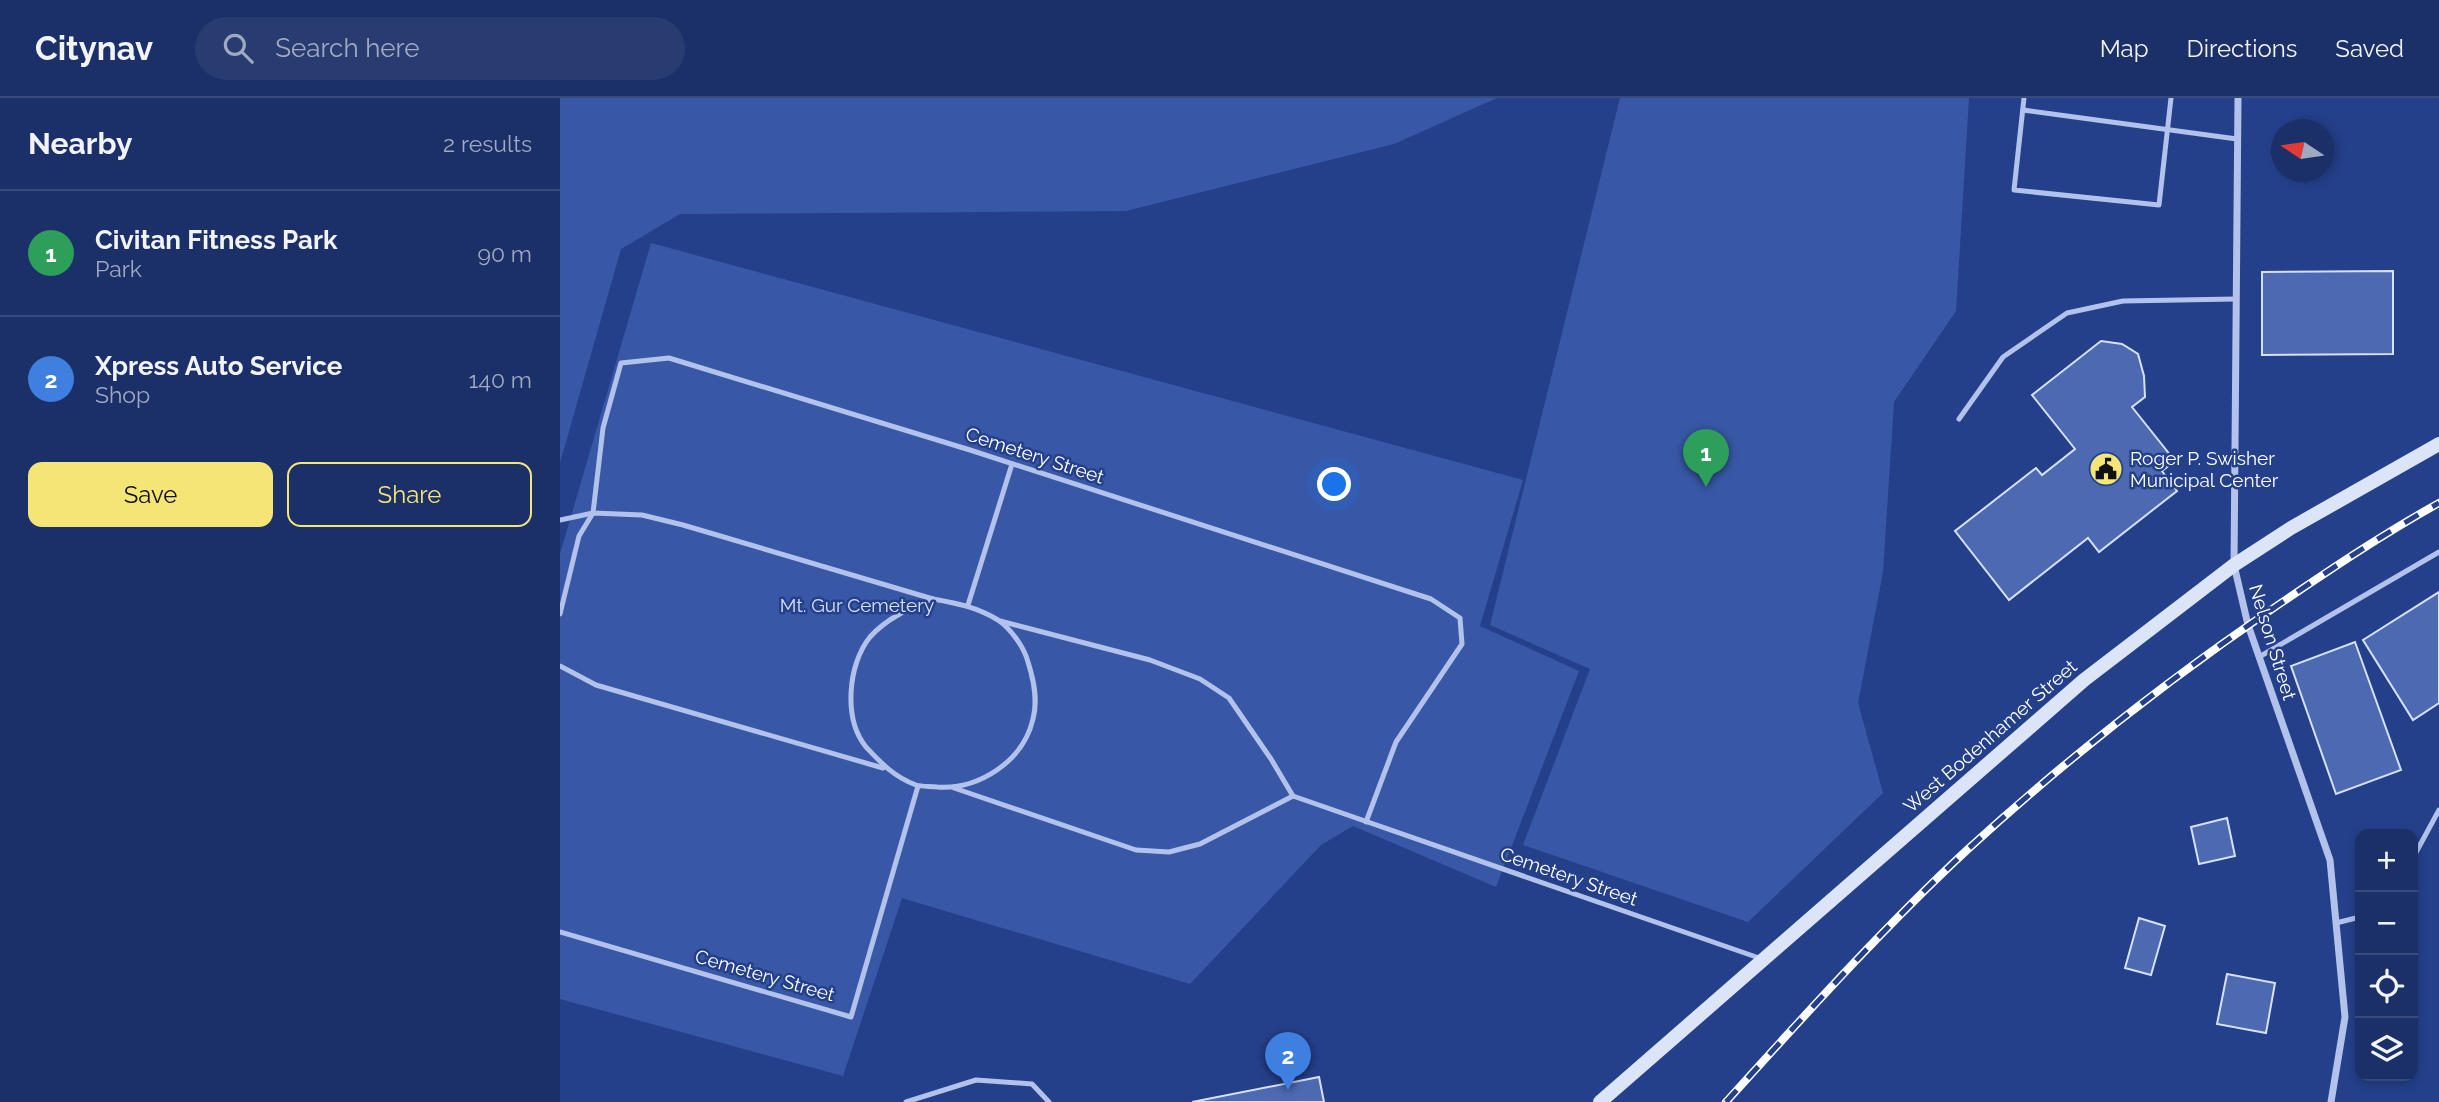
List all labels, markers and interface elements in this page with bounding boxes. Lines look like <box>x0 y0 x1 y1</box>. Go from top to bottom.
search box <box>195 17 685 80</box>
text: Citynav <box>35 29 153 68</box>
icon: search <box>219 29 257 67</box>
text: Search here <box>275 33 420 63</box>
text: Map <box>2100 34 2149 63</box>
text: Directions <box>2187 34 2297 63</box>
text: Saved <box>2335 34 2404 63</box>
north arrow <box>2271 119 2334 182</box>
text: Nearby <box>28 126 132 161</box>
text: 2 results <box>443 130 532 157</box>
text: Civitan Fitness Park <box>95 225 338 255</box>
text: 1 <box>45 240 57 267</box>
text: 90 m <box>477 240 532 267</box>
text: Park <box>95 255 142 282</box>
text: Xpress Auto Service <box>95 351 342 381</box>
text: 2 <box>45 366 57 393</box>
text: 140 m <box>469 366 532 393</box>
text: Shop <box>95 381 150 408</box>
street label: Cemetery Street <box>963 422 1107 488</box>
pin: 1 <box>1683 429 1729 487</box>
place label: Roger P. Swisher Municipal Center <box>2130 447 2279 491</box>
public building icon: Roger P. Swisher Municipal Center <box>2087 450 2125 488</box>
button: Save <box>28 462 273 527</box>
button: Share <box>287 462 532 527</box>
your location <box>1317 467 1351 501</box>
street label: Nelson Street <box>2245 581 2301 703</box>
park label: Mt. Gur Cemetery <box>780 594 934 616</box>
street label: West Bodenhamer Street <box>1899 654 2081 817</box>
map controls <box>2355 829 2418 1081</box>
button: + <box>2355 829 2418 892</box>
street label: Cemetery Street <box>1497 842 1641 910</box>
button: − <box>2355 892 2418 955</box>
street label: Cemetery Street <box>693 945 838 1006</box>
button: locate <box>2355 955 2418 1018</box>
button: layers <box>2355 1018 2418 1081</box>
pin: 2 <box>1265 1032 1311 1090</box>

